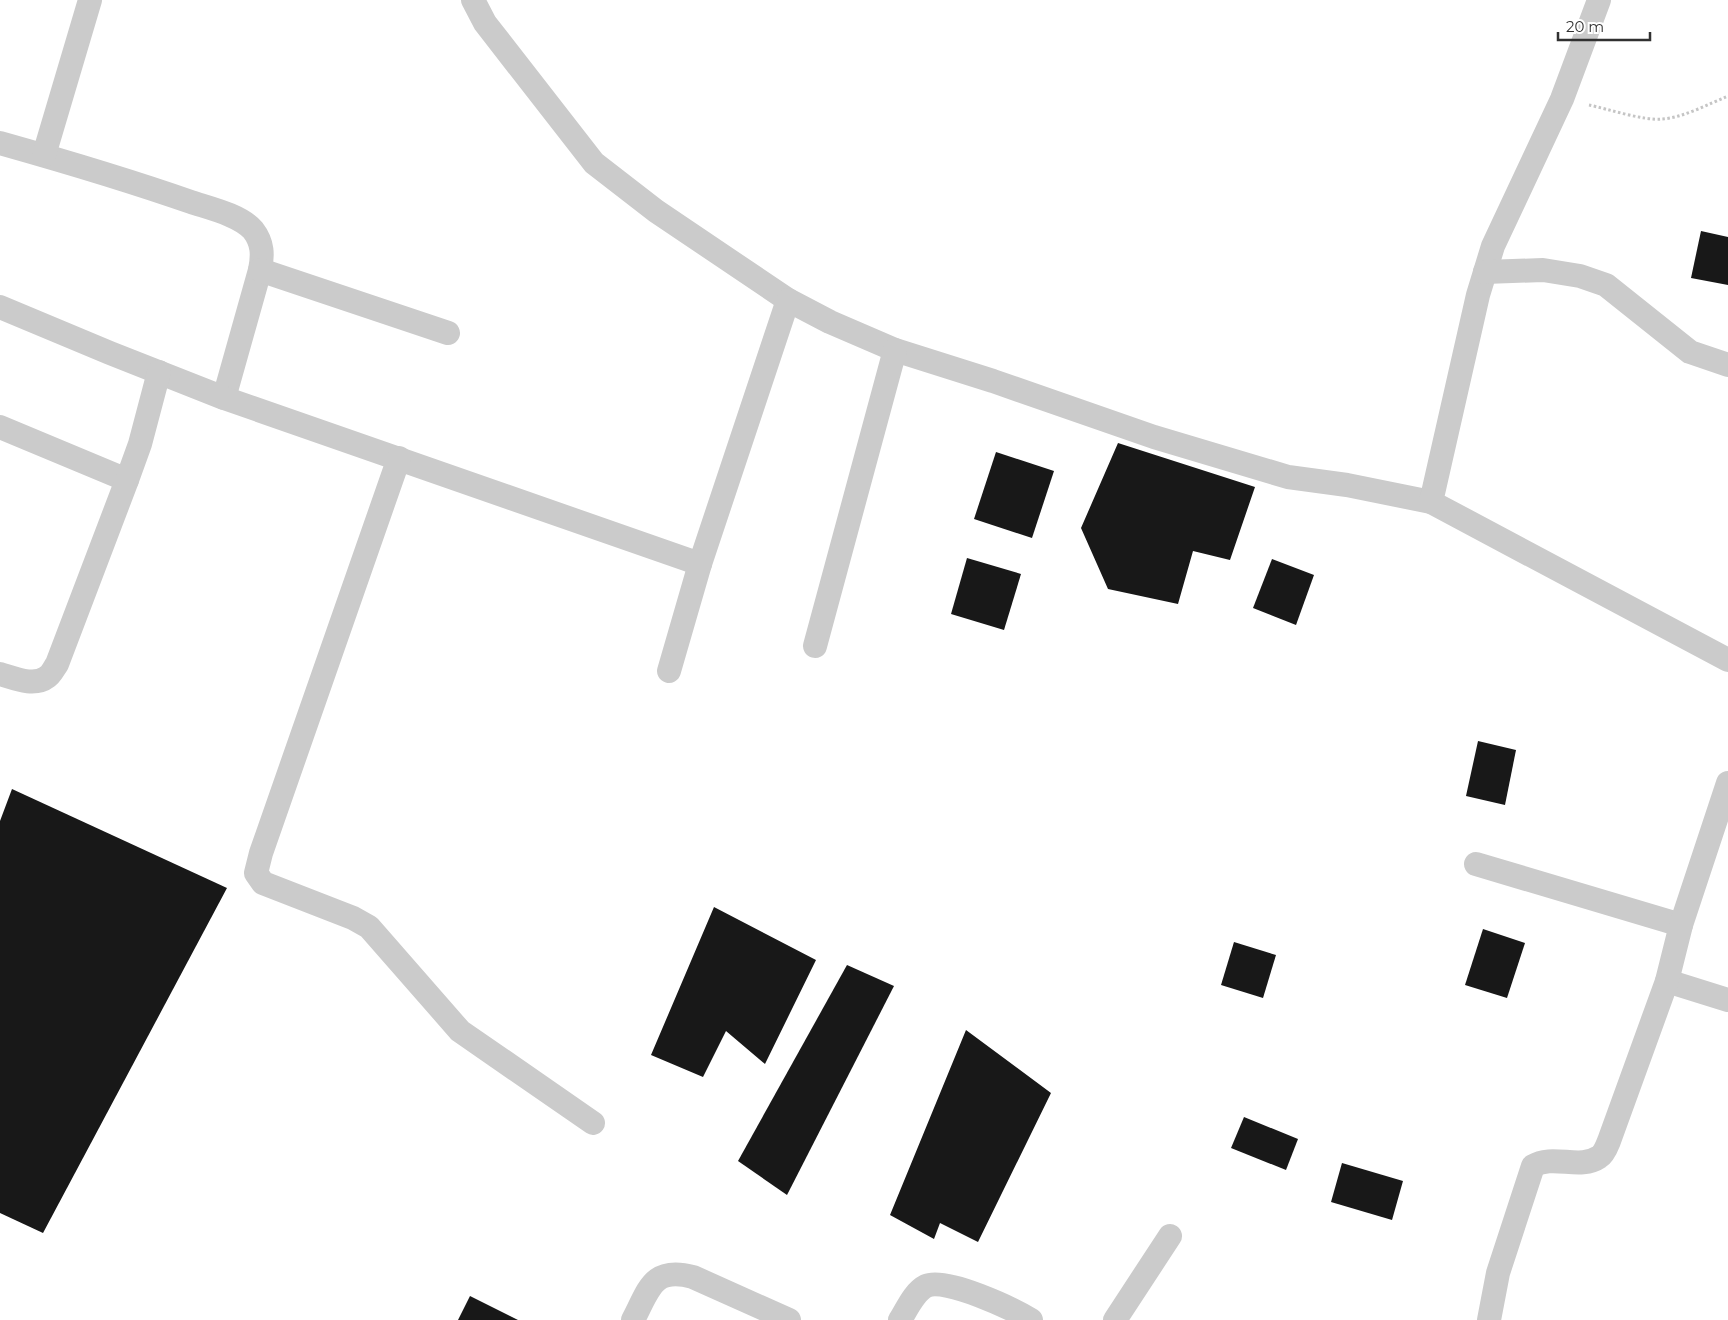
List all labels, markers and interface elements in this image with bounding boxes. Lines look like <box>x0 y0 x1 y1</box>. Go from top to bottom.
scale bar <box>1558 10 1650 42</box>
text: 20 m <box>1566 17 1604 36</box>

